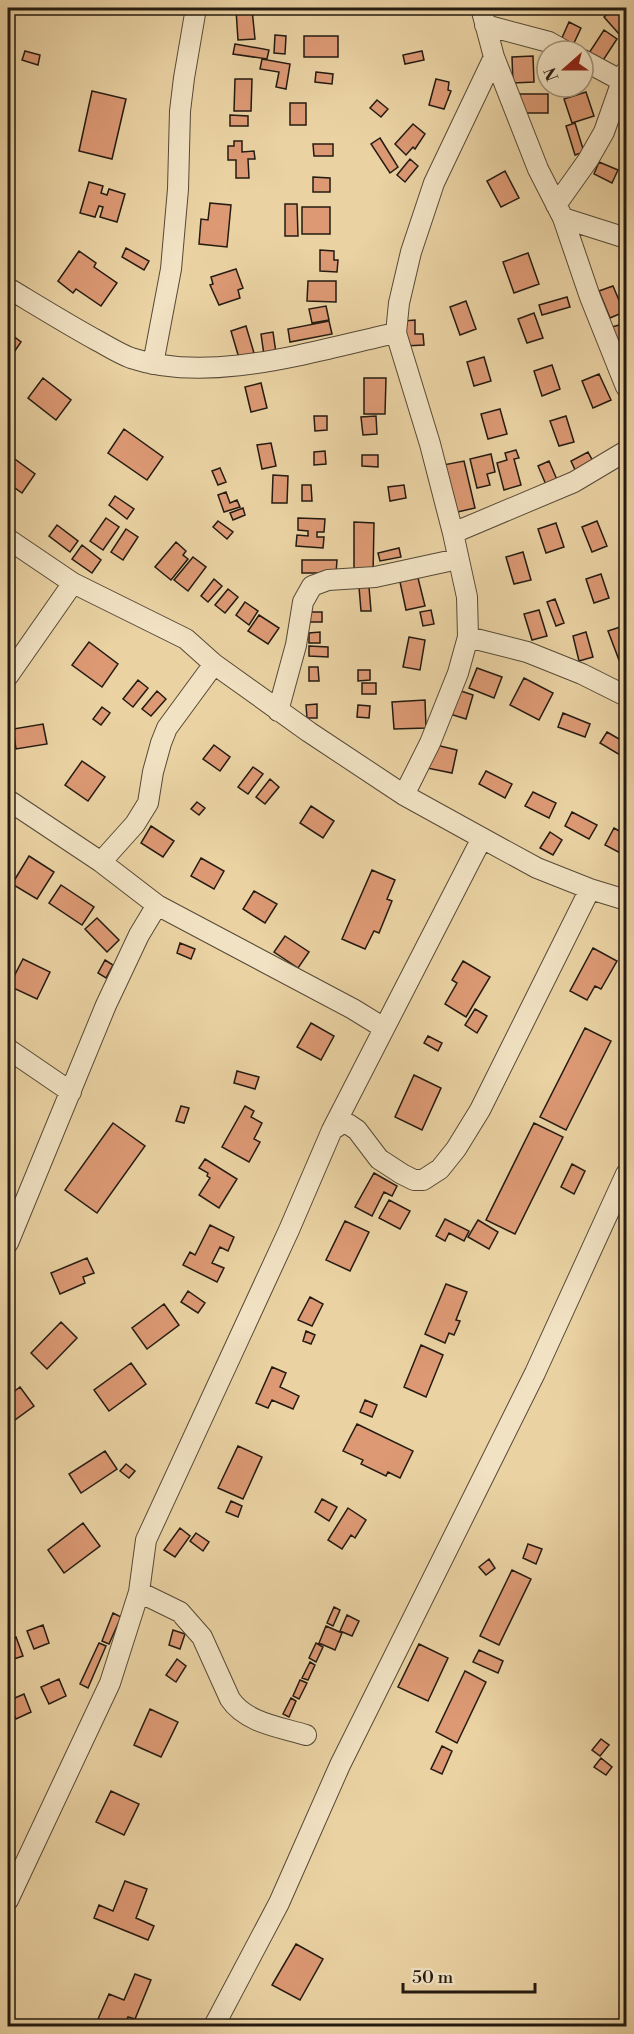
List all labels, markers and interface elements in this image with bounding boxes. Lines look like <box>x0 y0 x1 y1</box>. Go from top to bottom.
north arrow <box>535 39 595 99</box>
text: N <box>540 64 564 84</box>
scale bar <box>403 1956 535 1994</box>
text: 50 m <box>412 1966 454 1989</box>

